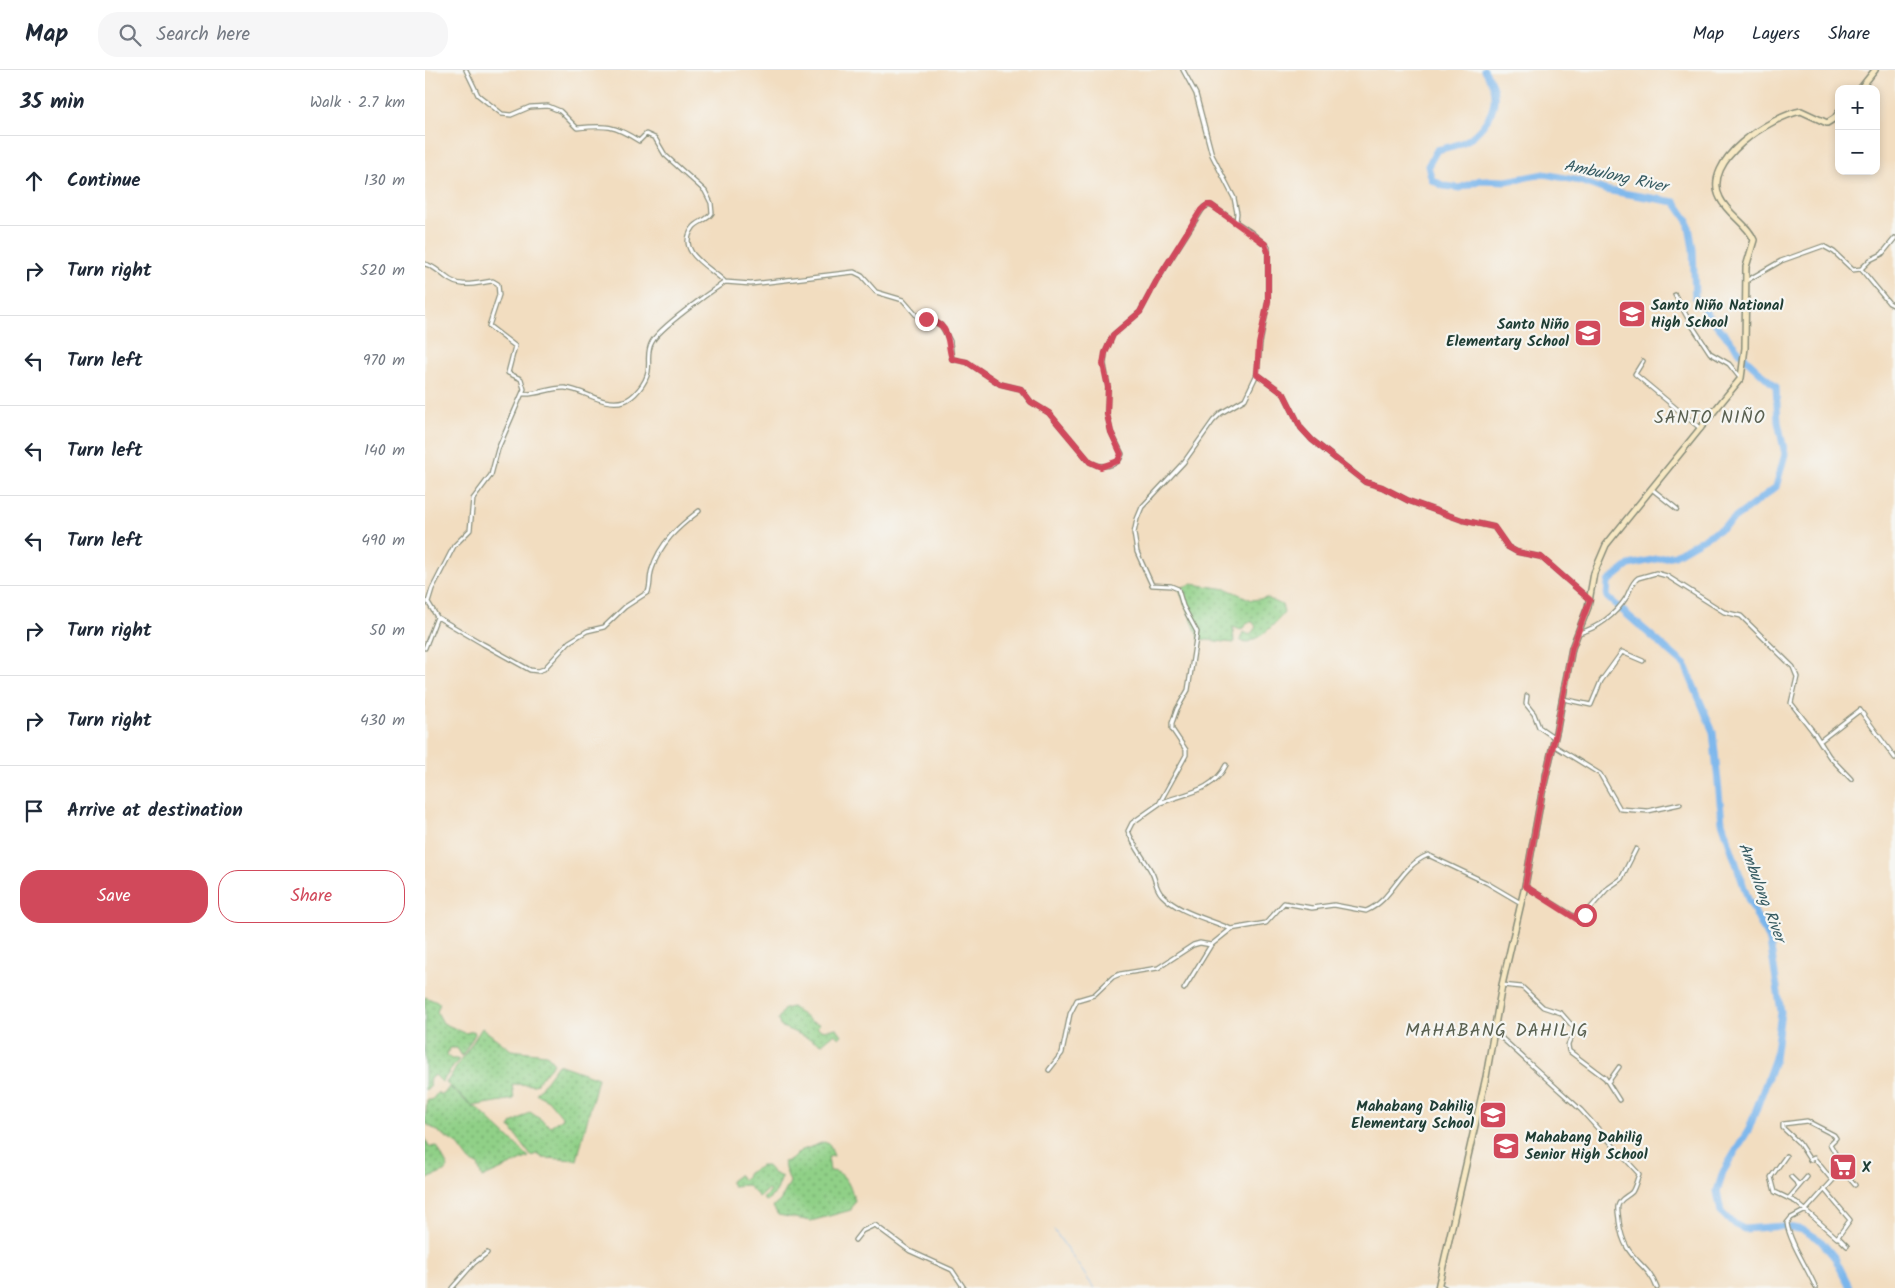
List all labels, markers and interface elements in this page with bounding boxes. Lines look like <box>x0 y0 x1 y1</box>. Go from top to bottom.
search box <box>98 12 448 57</box>
text: Map <box>25 15 68 54</box>
text: Search here <box>156 20 250 50</box>
text: Map <box>1693 20 1724 49</box>
text: Layers <box>1752 20 1800 49</box>
text: Share <box>1828 20 1870 49</box>
icon: search <box>116 21 144 49</box>
map controls <box>1835 85 1880 175</box>
button: + <box>1835 85 1880 130</box>
text: 35 min <box>20 86 85 119</box>
text: Walk · 2.7 km <box>310 90 405 115</box>
button: − <box>1835 130 1880 175</box>
water label: Ambulong River <box>1562 153 1673 200</box>
text: Continue <box>67 166 140 196</box>
icon: ahead <box>20 167 48 195</box>
text: 130 m <box>364 168 405 193</box>
text: Turn right <box>67 256 152 286</box>
icon: right <box>20 257 48 285</box>
text: 520 m <box>360 258 405 283</box>
place label: Santo Niño National High School <box>1651 294 1783 335</box>
school or university icon: Santo Niño National High School <box>1617 299 1647 329</box>
route end <box>915 308 938 331</box>
place label: Santo Niño Elementary School <box>1446 313 1569 354</box>
school or university icon: Santo Niño Elementary School <box>1573 318 1603 348</box>
text: Turn left <box>67 346 142 376</box>
icon: left <box>20 347 48 375</box>
text: 970 m <box>363 348 405 373</box>
district label: SANTO NIÑO <box>1654 404 1766 433</box>
text: Turn left <box>67 436 142 466</box>
icon: left <box>20 437 48 465</box>
text: 140 m <box>364 438 405 463</box>
text: Turn left <box>67 526 142 556</box>
icon: left <box>20 527 48 555</box>
text: 490 m <box>361 528 405 553</box>
text: Turn right <box>67 616 152 646</box>
icon: right <box>20 617 48 645</box>
text: 50 m <box>369 618 405 643</box>
text: Turn right <box>67 706 152 736</box>
icon: right <box>20 707 48 735</box>
text: 430 m <box>360 708 405 733</box>
text: Arrive at destination <box>67 796 243 826</box>
icon: arrive <box>20 797 48 825</box>
water label: Ambulong River <box>1731 839 1793 949</box>
button: Save <box>20 870 208 923</box>
button: Share <box>218 870 405 923</box>
route start <box>1574 904 1597 927</box>
district label: MAHABANG DAHILIG <box>1405 1017 1589 1046</box>
place label: Mahabang Dahilig Elementary School <box>1351 1095 1474 1136</box>
school or university icon: Mahabang Dahilig Elementary School <box>1478 1100 1508 1130</box>
place label: Mahabang Dahilig Senior High School <box>1525 1126 1648 1167</box>
school or university icon: Mahabang Dahilig Senior High School <box>1491 1131 1521 1161</box>
supermarket icon: X <box>1828 1152 1858 1182</box>
place label: X <box>1861 1156 1872 1180</box>

